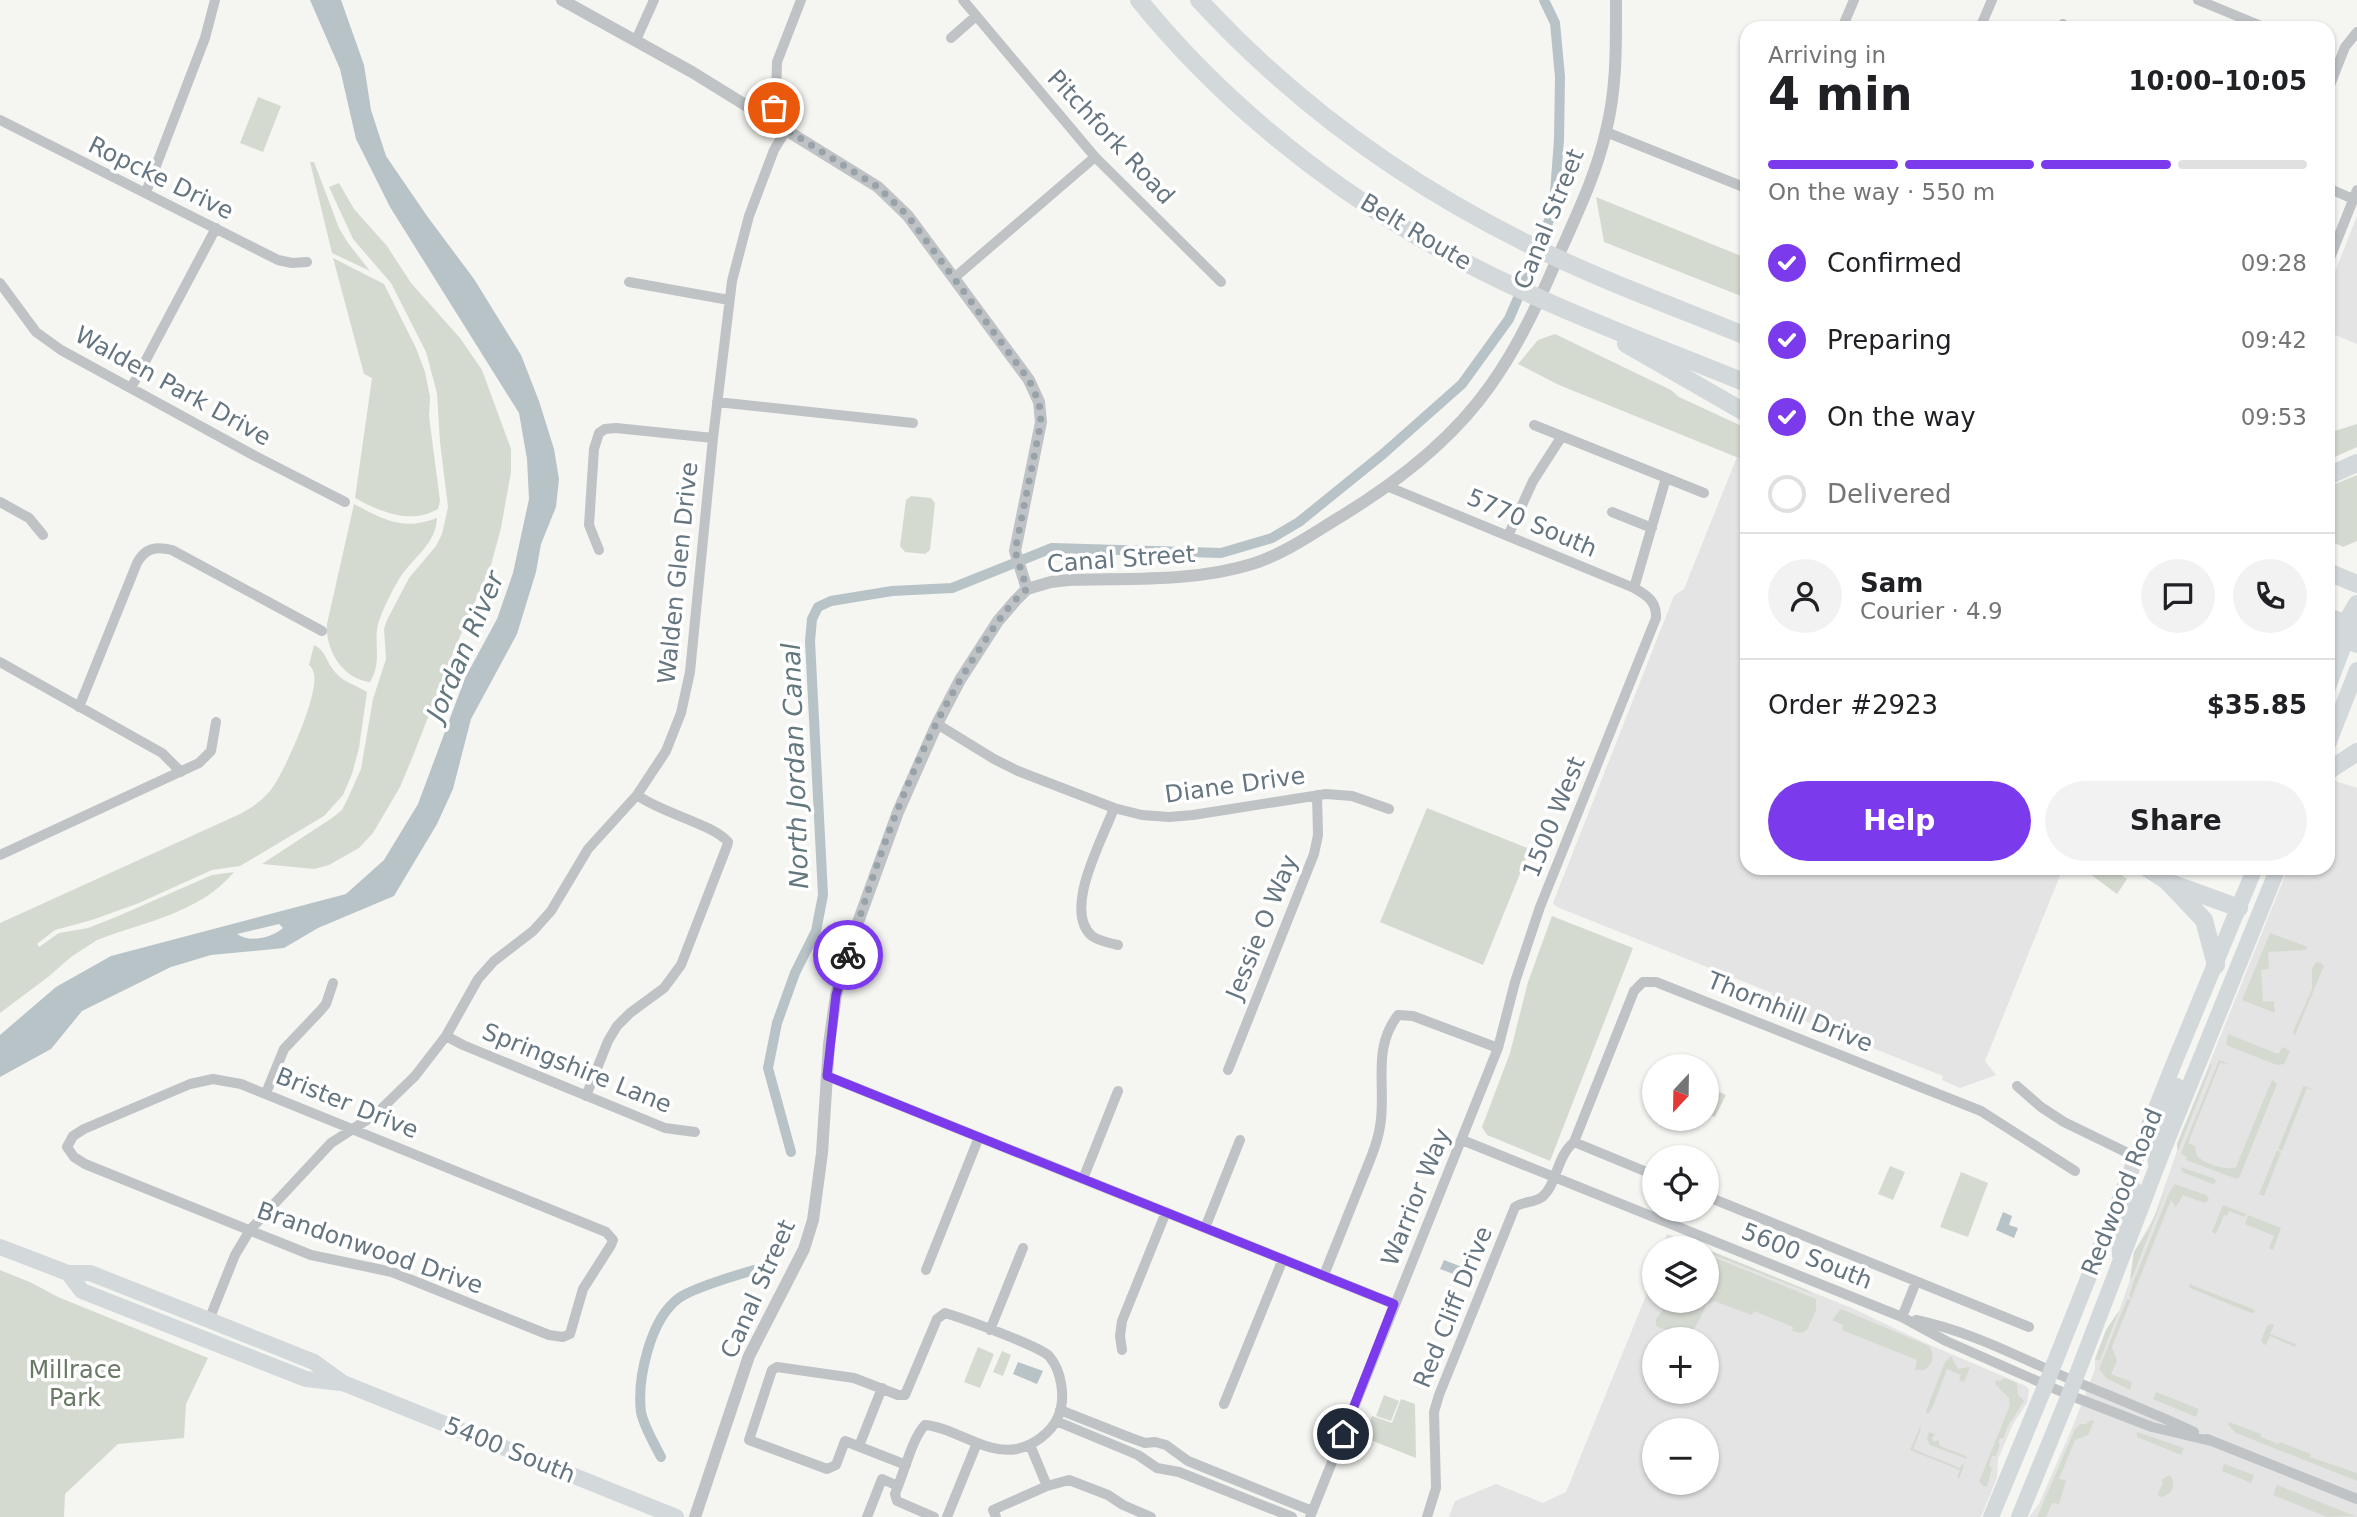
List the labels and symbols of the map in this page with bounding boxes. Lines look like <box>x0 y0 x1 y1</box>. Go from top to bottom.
street label: Pitchfork Road <box>1042 64 1180 210</box>
pin <box>744 78 804 138</box>
street label: Ropcke Drive <box>84 131 238 225</box>
street label: Canal Street <box>1508 145 1590 293</box>
street label: Belt Route <box>1355 188 1477 276</box>
street label: Walden Park Drive <box>70 320 276 452</box>
street label: Walden Glen Drive <box>652 461 704 685</box>
street label: 5770 South <box>1463 483 1601 563</box>
street label: Canal Street <box>1046 540 1196 578</box>
water label: Jordan River <box>418 565 511 730</box>
water label: North Jordan Canal <box>776 642 814 890</box>
street label: 1500 West <box>1517 753 1591 881</box>
street label: Diane Drive <box>1163 761 1307 809</box>
street label: Jessie O Way <box>1220 851 1304 1005</box>
courier <box>813 920 883 990</box>
street label: Thornhill Drive <box>1702 966 1877 1058</box>
street label: Springshire Lane <box>478 1017 676 1119</box>
north arrow <box>1642 1054 1718 1130</box>
street label: Brister Drive <box>272 1062 422 1144</box>
street label: Redwood Road <box>2076 1104 2168 1280</box>
street label: Warrior Way <box>1376 1124 1456 1270</box>
street label: Brandonwood Drive <box>253 1196 487 1300</box>
street label: Canal Street <box>715 1215 801 1363</box>
street label: 5600 South <box>1738 1217 1876 1295</box>
street label: Red Cliff Drive <box>1408 1222 1498 1392</box>
park label: Millrace Park <box>28 1356 122 1412</box>
pin <box>1313 1404 1373 1464</box>
street label: 5400 South <box>441 1411 579 1489</box>

